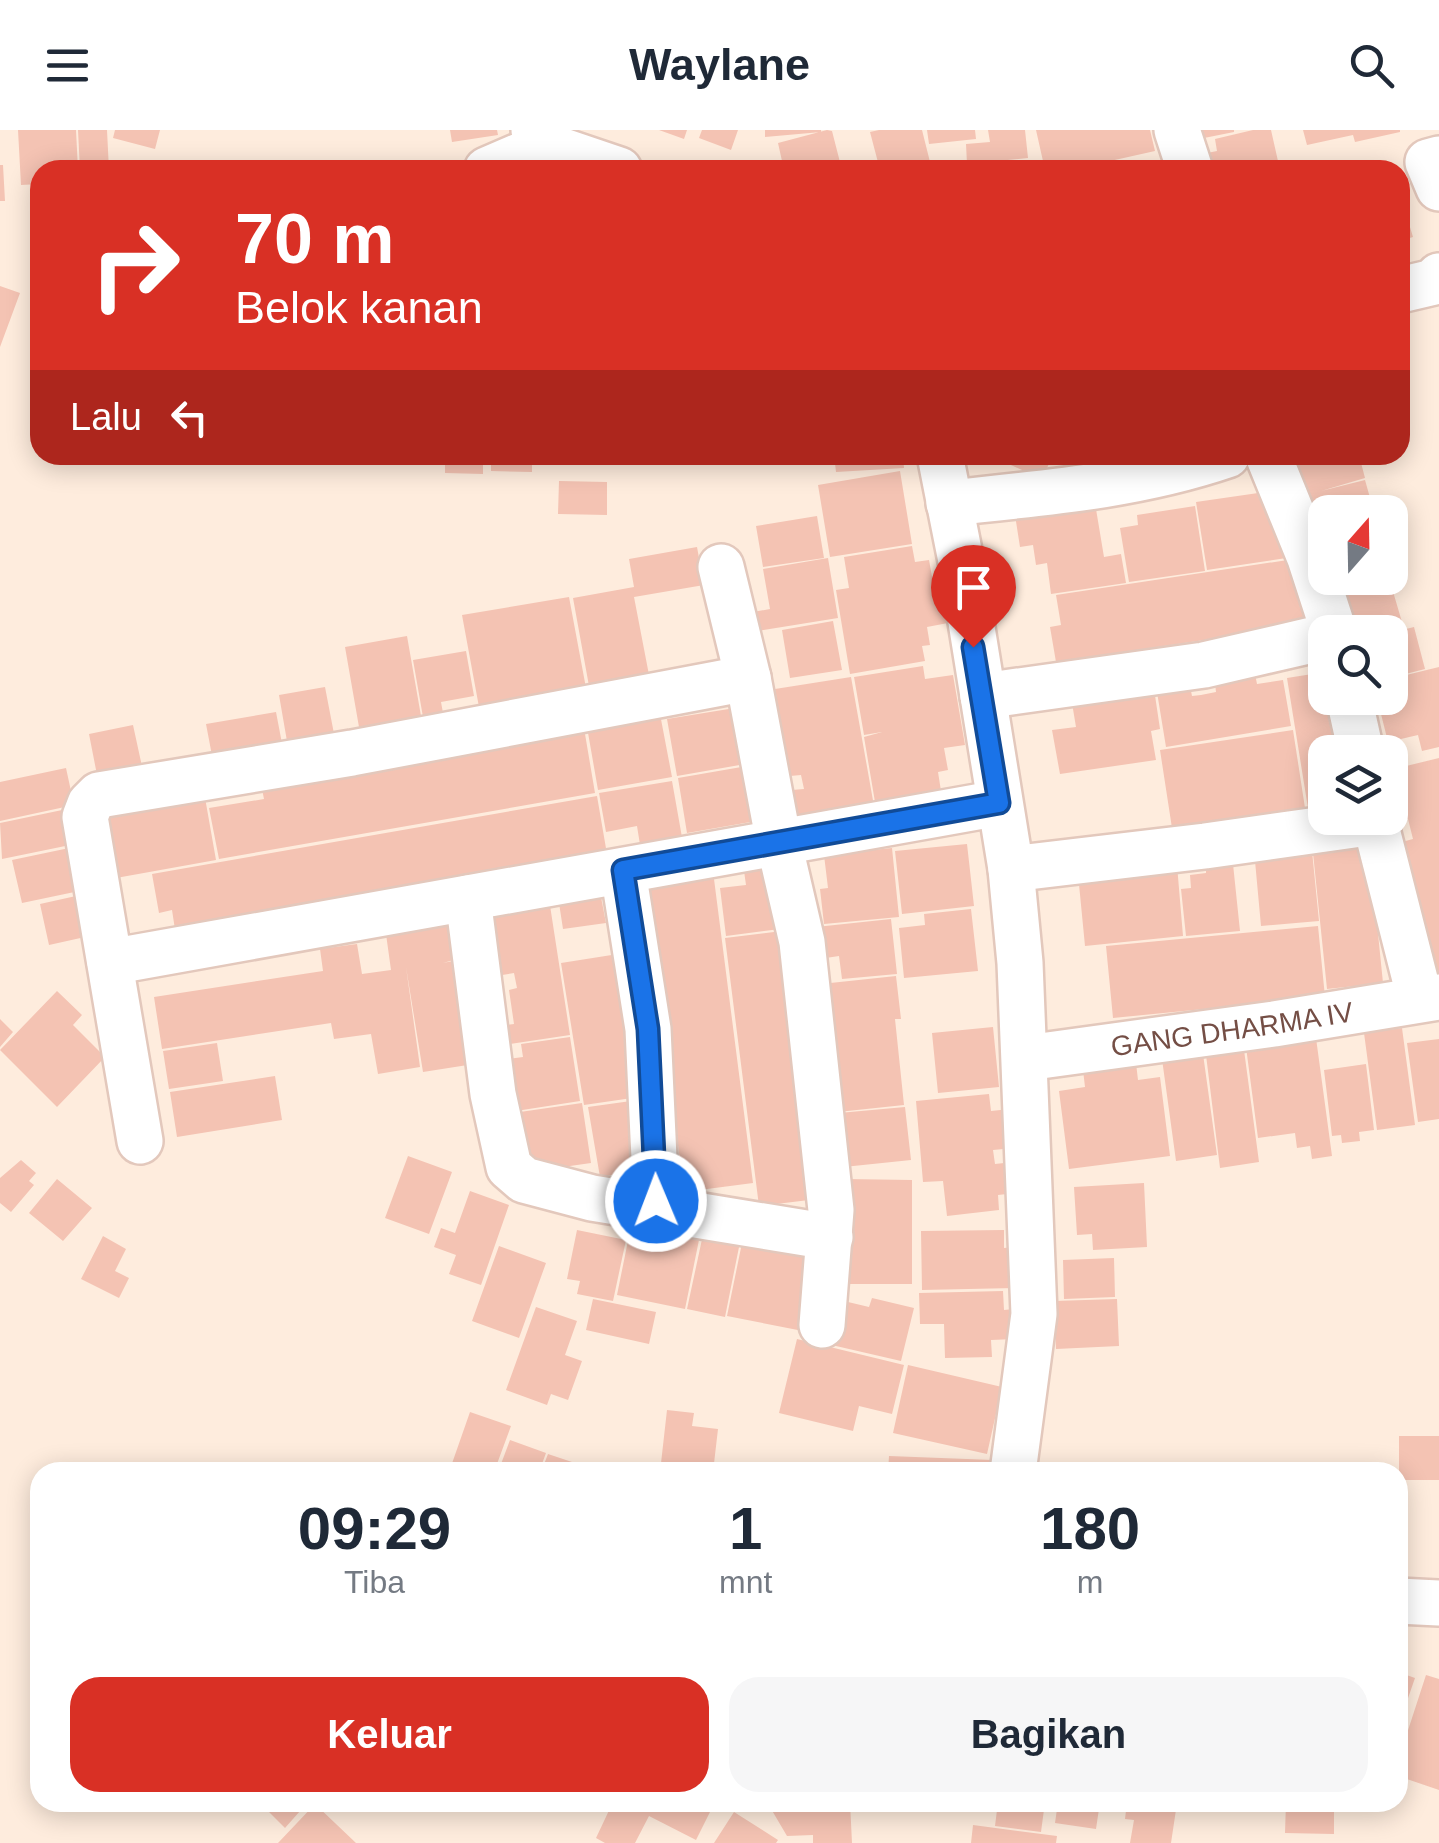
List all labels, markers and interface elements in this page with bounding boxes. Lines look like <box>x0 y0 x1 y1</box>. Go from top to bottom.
icon: menu <box>40 38 95 93</box>
icon: search <box>1344 38 1399 93</box>
text: Waylane <box>629 39 810 90</box>
icon: right <box>70 200 200 330</box>
text: 70 m <box>235 200 395 278</box>
text: Belok kanan <box>235 282 483 333</box>
icon: left <box>162 390 217 445</box>
text: Lalu <box>70 396 142 438</box>
north arrow <box>1308 495 1408 595</box>
map controls <box>1308 495 1408 835</box>
pin <box>931 545 1016 648</box>
icon: arrive <box>946 560 1001 615</box>
button: search <box>1308 615 1408 715</box>
button: layers <box>1308 735 1408 835</box>
street label: GANG DHARMA IV <box>1109 996 1356 1062</box>
position arrow <box>604 1149 708 1253</box>
text: 09:29 <box>298 1495 451 1562</box>
text: 1 <box>729 1495 762 1562</box>
text: 180 <box>1040 1495 1140 1562</box>
text: Tiba <box>344 1564 405 1600</box>
text: mnt <box>719 1564 772 1600</box>
text: m <box>1077 1564 1103 1600</box>
button: Keluar <box>70 1677 709 1792</box>
button: Bagikan <box>729 1677 1368 1792</box>

